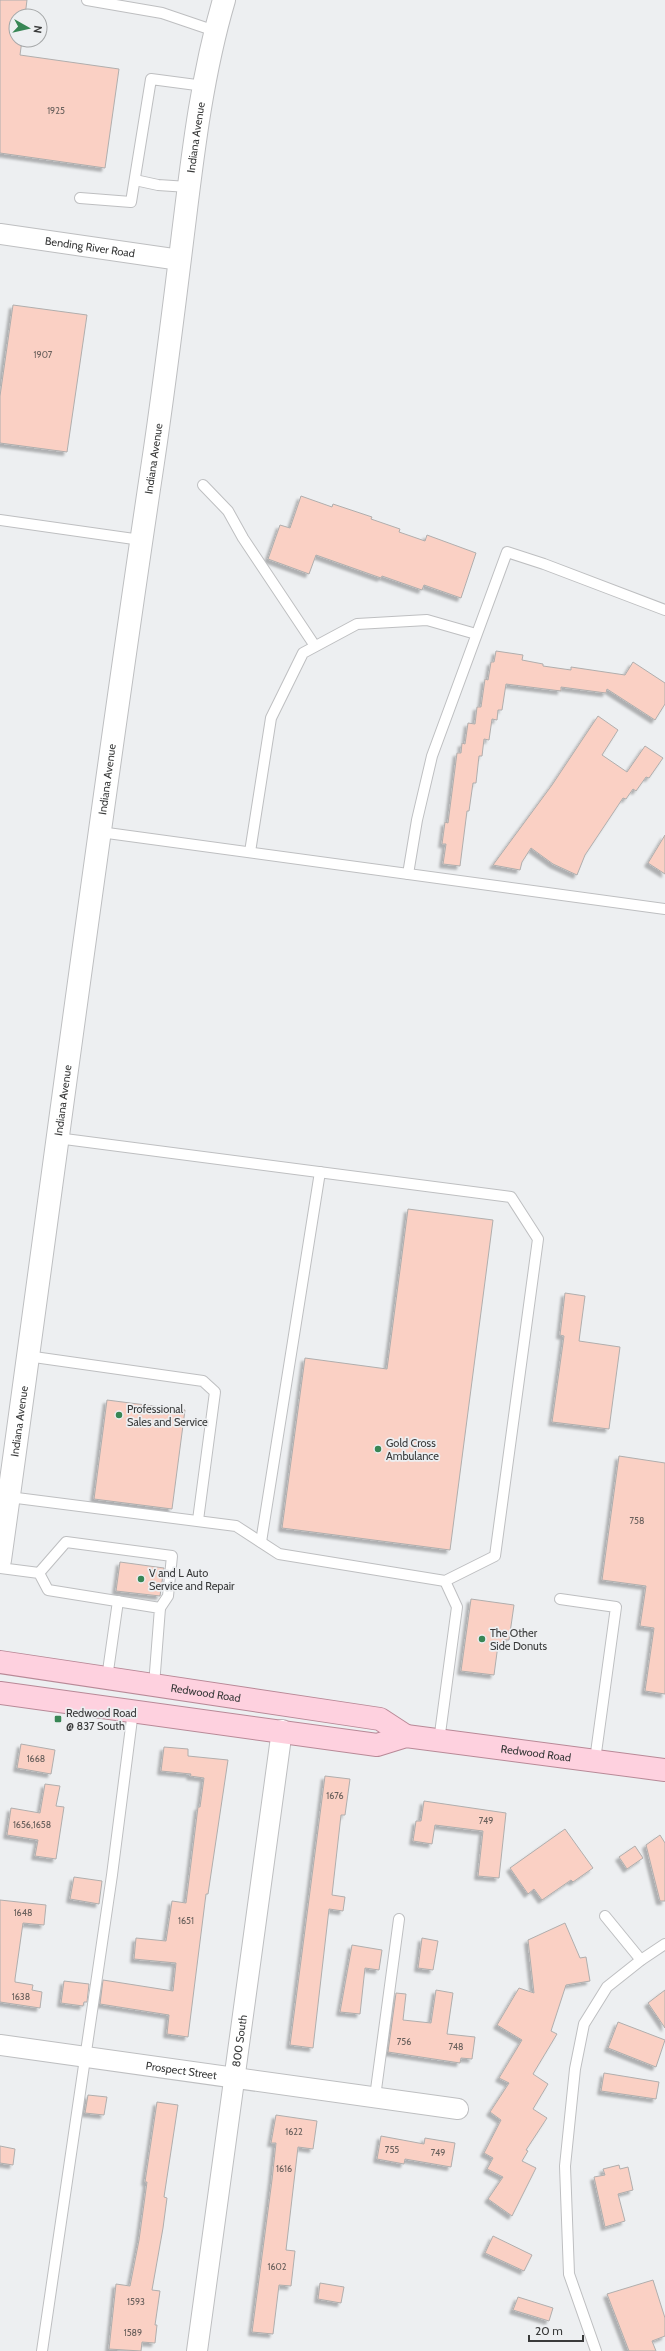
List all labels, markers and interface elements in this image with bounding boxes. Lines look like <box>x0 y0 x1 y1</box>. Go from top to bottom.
north arrow <box>8 8 48 48</box>
text: N <box>30 25 45 34</box>
street label: Indiana Avenue <box>184 101 208 174</box>
house number: 1925 <box>47 105 65 116</box>
street label: Bending River Road <box>44 234 136 260</box>
house number: 1907 <box>34 349 53 360</box>
street label: Indiana Avenue <box>141 422 166 495</box>
street label: Indiana Avenue <box>95 743 119 816</box>
street label: Indiana Avenue <box>51 1064 75 1137</box>
street label: Indiana Avenue <box>7 1385 31 1458</box>
place label: Professional Sales and Service <box>127 1402 208 1429</box>
marker: Professional Sales and Service <box>114 1410 124 1420</box>
place label: Gold Cross Ambulance <box>386 1436 439 1463</box>
marker: Gold Cross Ambulance <box>373 1444 383 1454</box>
house number: 758 <box>630 1515 644 1526</box>
place label: V and L Auto Service and Repair <box>149 1566 235 1593</box>
marker: V and L Auto Service and Repair <box>136 1574 146 1584</box>
place label: The Other Side Donuts <box>490 1626 548 1653</box>
marker: The Other Side Donuts <box>477 1634 487 1644</box>
street label: Redwood Road <box>170 1681 242 1705</box>
place label: Redwood Road @ 837 South <box>66 1706 137 1733</box>
marker: Redwood Road @ 837 South <box>53 1714 63 1724</box>
street label: Redwood Road <box>500 1742 572 1765</box>
house number: 1668 <box>27 1753 45 1764</box>
house number: 1676 <box>326 1790 344 1801</box>
house number: 749 <box>479 1815 493 1826</box>
house number: 1656,1658 <box>13 1819 51 1830</box>
house number: 1648 <box>14 1907 32 1918</box>
house number: 1651 <box>178 1915 194 1926</box>
house number: 1638 <box>12 1991 30 2002</box>
street label: 800 South <box>229 2014 250 2068</box>
house number: 756 <box>397 2036 411 2047</box>
house number: 748 <box>449 2041 463 2052</box>
street label: Prospect Street <box>145 2058 218 2082</box>
house number: 1622 <box>285 2126 303 2137</box>
house number: 755 <box>385 2144 399 2155</box>
house number: 749 <box>431 2147 445 2158</box>
house number: 1616 <box>276 2163 292 2174</box>
house number: 1602 <box>267 2261 287 2272</box>
house number: 1593 <box>127 2296 145 2307</box>
scale bar <box>529 2317 583 2343</box>
text: 20 m <box>535 2323 563 2338</box>
house number: 1589 <box>124 2327 142 2338</box>

